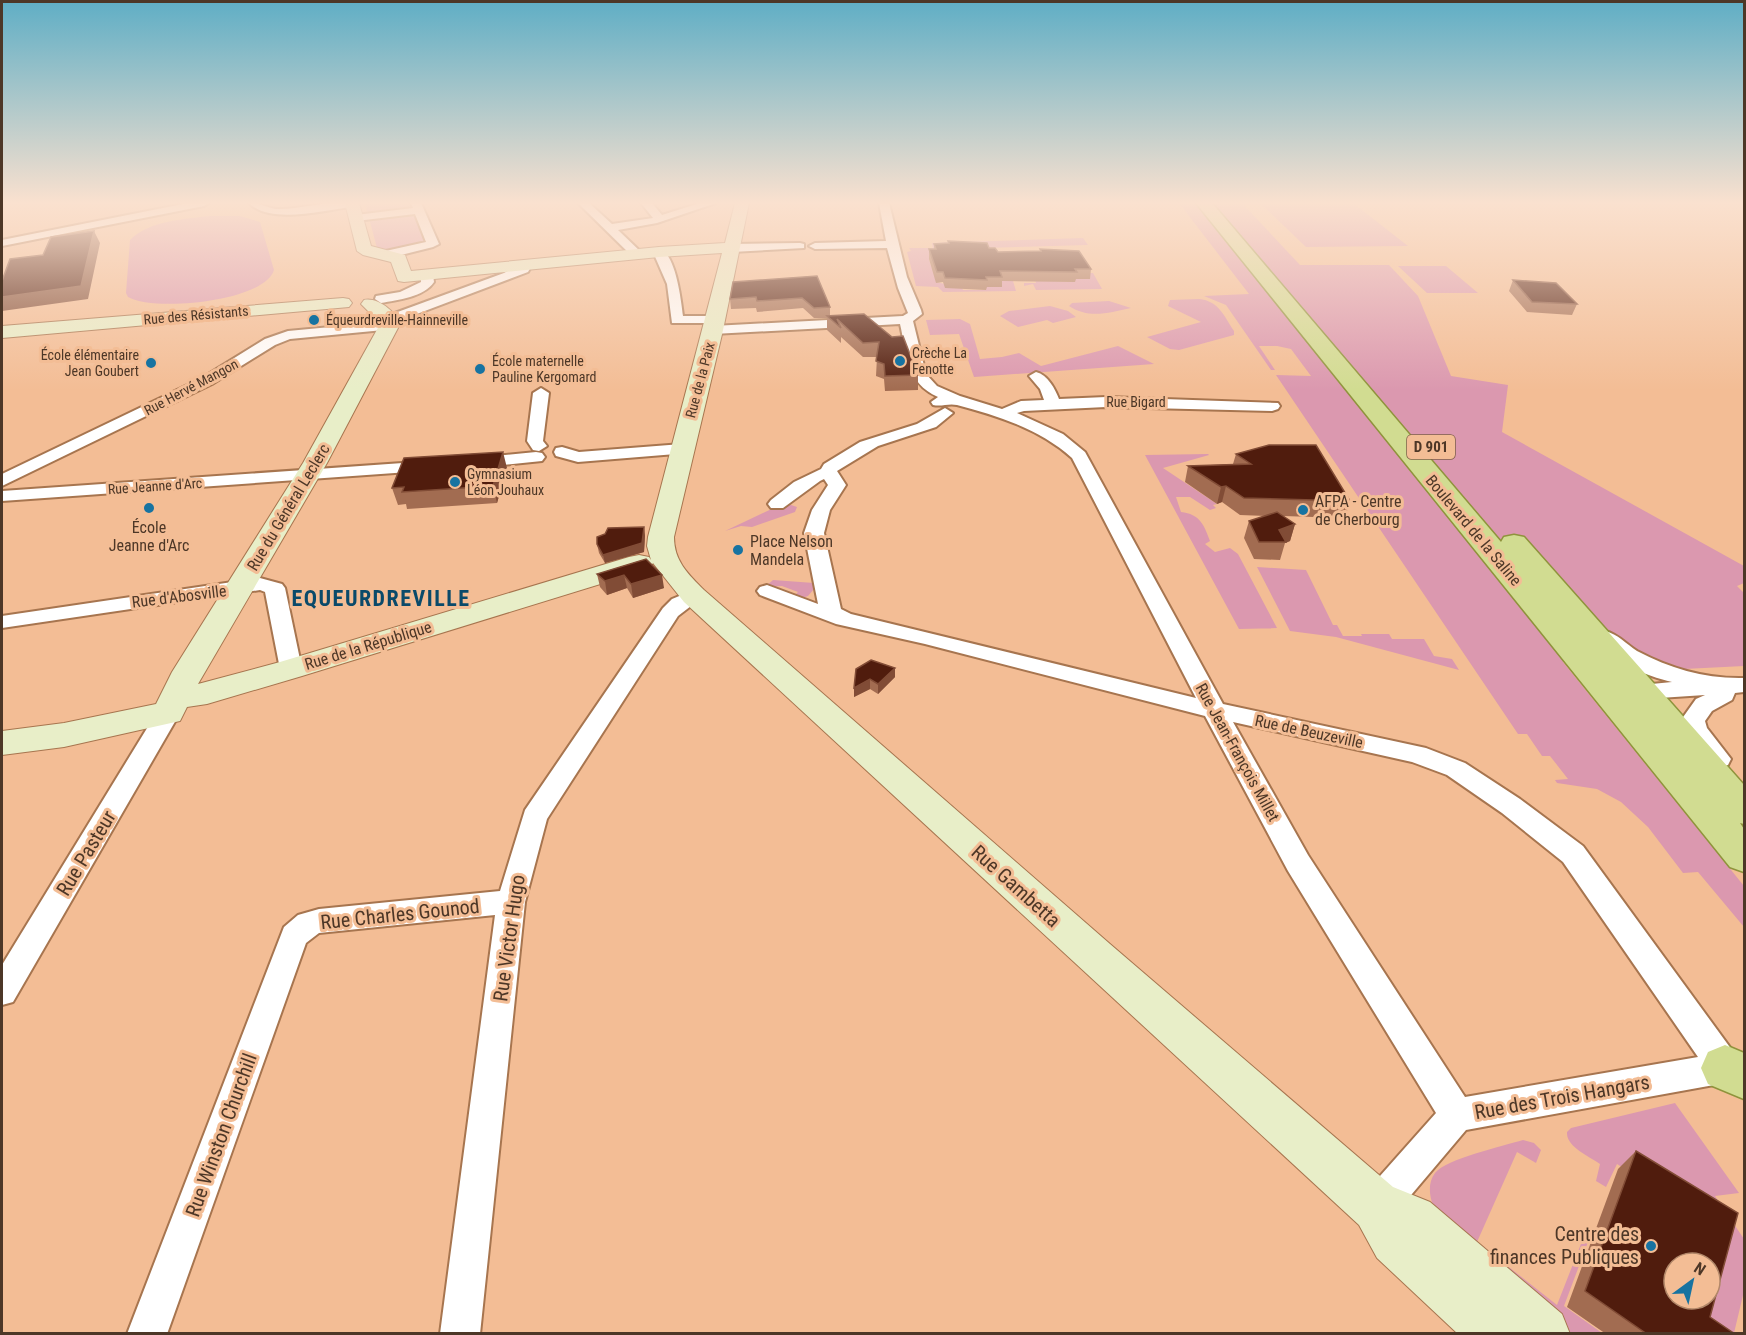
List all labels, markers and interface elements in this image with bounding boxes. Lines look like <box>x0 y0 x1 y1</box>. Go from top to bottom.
street label: Rue des Résistants <box>143 302 249 328</box>
place label: Équeurdreville-Hainneville <box>326 311 469 328</box>
marker: Équeurdreville-Hainneville <box>307 313 321 327</box>
street label: Rue de la Paix <box>682 340 718 420</box>
place label: Crèche La Fenotte <box>912 345 967 377</box>
place label: École élémentaire Jean Goubert <box>41 346 139 379</box>
place label: École maternelle Pauline Kergomard <box>492 352 597 385</box>
marker: Crèche La Fenotte <box>893 354 907 368</box>
street label: Rue Hervé Mangon <box>141 356 241 418</box>
marker: École élémentaire Jean Goubert <box>144 356 158 370</box>
marker: École maternelle Pauline Kergomard <box>473 362 487 376</box>
street label: Rue Bigard <box>1106 394 1166 410</box>
road number: D 901 <box>1407 435 1455 459</box>
street label: Rue du Général Leclerc <box>243 441 334 574</box>
place label: Gymnasium Léon Jouhaux <box>467 466 544 498</box>
street label: Boulevard de la Saline <box>1422 471 1526 590</box>
street label: Rue Jeanne d'Arc <box>107 475 203 497</box>
marker: Gymnasium Léon Jouhaux <box>448 475 462 489</box>
place label: AFPA - Centre de Cherbourg <box>1315 492 1402 529</box>
marker: École Jeanne d'Arc <box>142 501 156 515</box>
marker: AFPA - Centre de Cherbourg <box>1296 503 1310 517</box>
place label: École Jeanne d'Arc <box>109 518 189 555</box>
place label: Place Nelson Mandela <box>750 532 833 569</box>
marker: Place Nelson Mandela <box>731 543 745 557</box>
street label: Rue d'Abosville <box>131 581 227 612</box>
district label: EQUEURDREVILLE <box>291 586 471 611</box>
street label: Rue de la République <box>302 617 434 674</box>
street label: Rue Jean-François Millet <box>1192 680 1284 825</box>
street label: Rue de Beuzeville <box>1253 711 1365 752</box>
street label: Rue Pasteur <box>51 806 121 900</box>
street label: Rue Gambetta <box>967 840 1065 932</box>
street label: Rue Victor Hugo <box>488 873 530 1003</box>
street label: Rue Charles Gounod <box>319 894 481 934</box>
street label: Rue Winston Churchill <box>180 1050 262 1220</box>
street label: Rue des Trois Hangars <box>1473 1070 1651 1124</box>
place label: Centre des finances Publiques <box>1490 1222 1639 1269</box>
marker: Centre des finances Publiques <box>1644 1239 1658 1253</box>
north arrow <box>1662 1251 1722 1311</box>
text: N <box>1691 1258 1709 1279</box>

